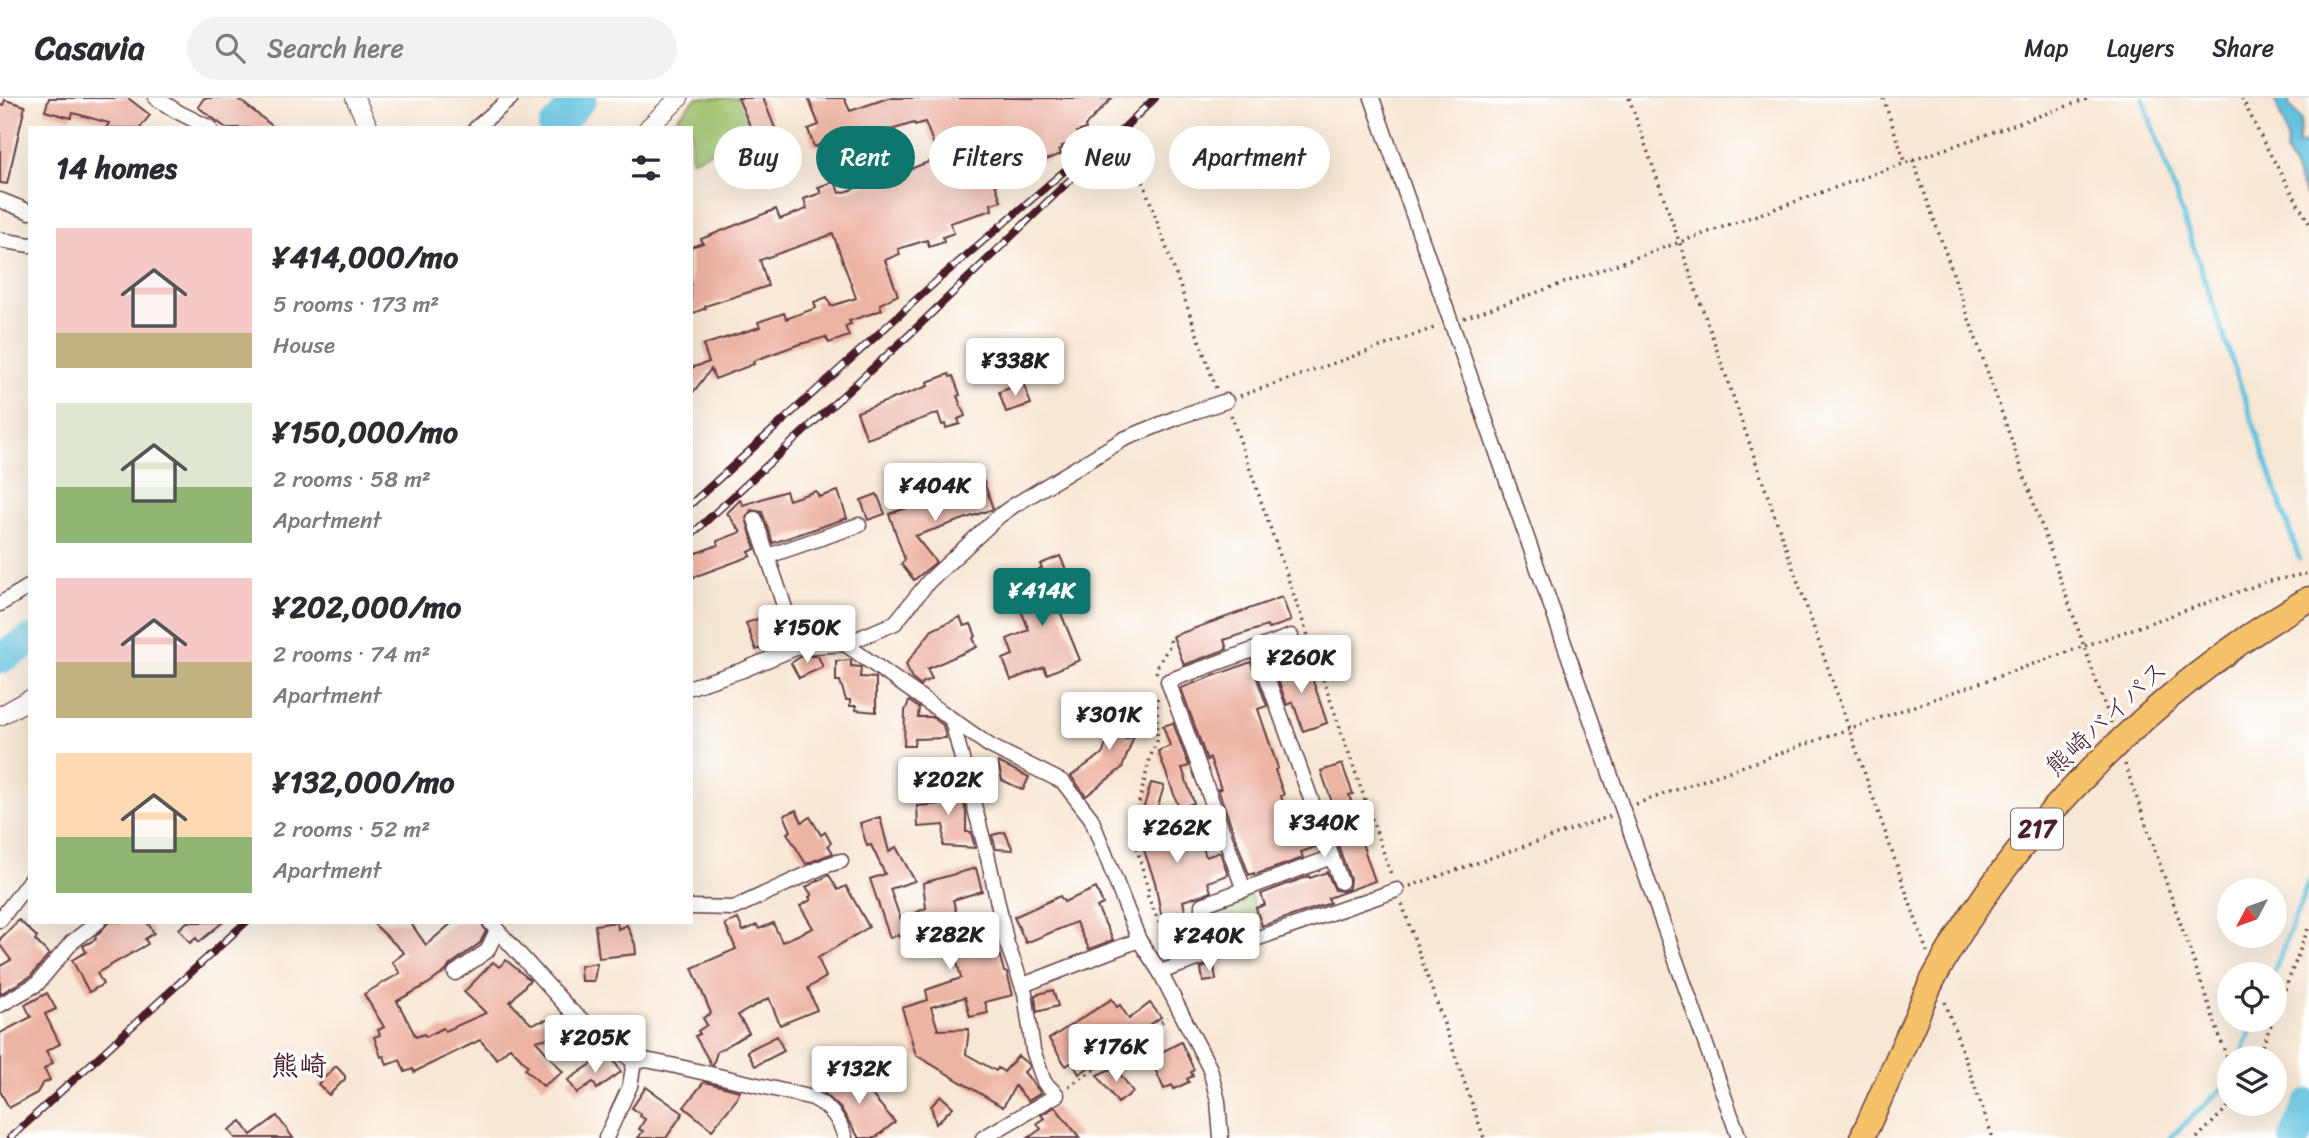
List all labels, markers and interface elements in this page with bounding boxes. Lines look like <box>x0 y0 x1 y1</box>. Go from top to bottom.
search box <box>187 17 677 80</box>
text: Casavia <box>35 19 145 77</box>
text: Search here <box>267 25 404 71</box>
text: Map <box>2024 27 2069 69</box>
text: Layers <box>2107 27 2174 69</box>
text: Share <box>2212 27 2274 69</box>
icon: search <box>211 29 249 67</box>
chip: Buy <box>714 126 802 189</box>
chip: Rent <box>816 126 915 189</box>
chip: Filters <box>929 126 1047 189</box>
chip: New <box>1061 126 1155 189</box>
chip: Apartment <box>1169 126 1330 189</box>
text: 14 homes <box>56 141 177 195</box>
icon: filters <box>627 149 665 187</box>
text: ¥414,000/mo <box>273 230 458 284</box>
icon: home <box>112 256 196 340</box>
text: 5 rooms · 173 m² <box>273 284 439 325</box>
text: House <box>273 325 335 366</box>
pin: ¥338K <box>966 338 1064 398</box>
text: ¥338K <box>982 340 1048 381</box>
text: ¥150,000/mo <box>273 405 458 459</box>
icon: home <box>112 431 196 515</box>
text: 2 rooms · 58 m² <box>273 459 431 500</box>
pin: ¥404K <box>886 464 984 523</box>
text: ¥404K <box>900 465 970 506</box>
text: Apartment <box>273 500 382 541</box>
pin: ¥414K <box>993 568 1091 628</box>
text: ¥414K <box>1009 570 1075 611</box>
text: ¥202,000/mo <box>273 580 461 634</box>
icon: home <box>112 606 196 690</box>
pin: ¥150K <box>758 606 856 665</box>
text: ¥150K <box>774 607 840 648</box>
text: 2 rooms · 74 m² <box>273 634 430 675</box>
pin: ¥260K <box>1252 636 1350 695</box>
text: ¥260K <box>1267 637 1335 678</box>
street label: 熊崎バイパス <box>2033 648 2179 788</box>
text: Apartment <box>273 675 382 716</box>
pin: ¥301K <box>1060 692 1158 752</box>
text: ¥301K <box>1077 694 1141 735</box>
text: ¥132,000/mo <box>273 755 454 809</box>
pin: ¥202K <box>899 758 997 817</box>
text: ¥202K <box>914 759 982 800</box>
icon: home <box>112 781 196 865</box>
pin: ¥340K <box>1275 800 1373 860</box>
text: ¥340K <box>1290 802 1358 843</box>
pin: ¥262K <box>1128 806 1226 865</box>
text: ¥262K <box>1144 807 1210 848</box>
road number: 217 <box>2011 808 2063 850</box>
text: 2 rooms · 52 m² <box>273 809 430 850</box>
text: Apartment <box>273 850 382 891</box>
north arrow <box>2217 878 2287 948</box>
map controls <box>2217 878 2287 1116</box>
pin: ¥282K <box>901 912 999 972</box>
text: ¥282K <box>916 914 984 955</box>
pin: ¥240K <box>1160 914 1258 973</box>
text: ¥240K <box>1175 915 1243 956</box>
button: locate <box>2217 962 2287 1032</box>
pin: ¥205K <box>546 1016 644 1075</box>
text: ¥205K <box>561 1017 629 1058</box>
pin: ¥176K <box>1067 1024 1165 1084</box>
text: ¥176K <box>1085 1026 1147 1067</box>
district label: 熊崎 <box>271 1041 327 1090</box>
pin: ¥132K <box>810 1046 908 1106</box>
button: layers <box>2217 1046 2287 1116</box>
text: ¥132K <box>828 1048 890 1089</box>

